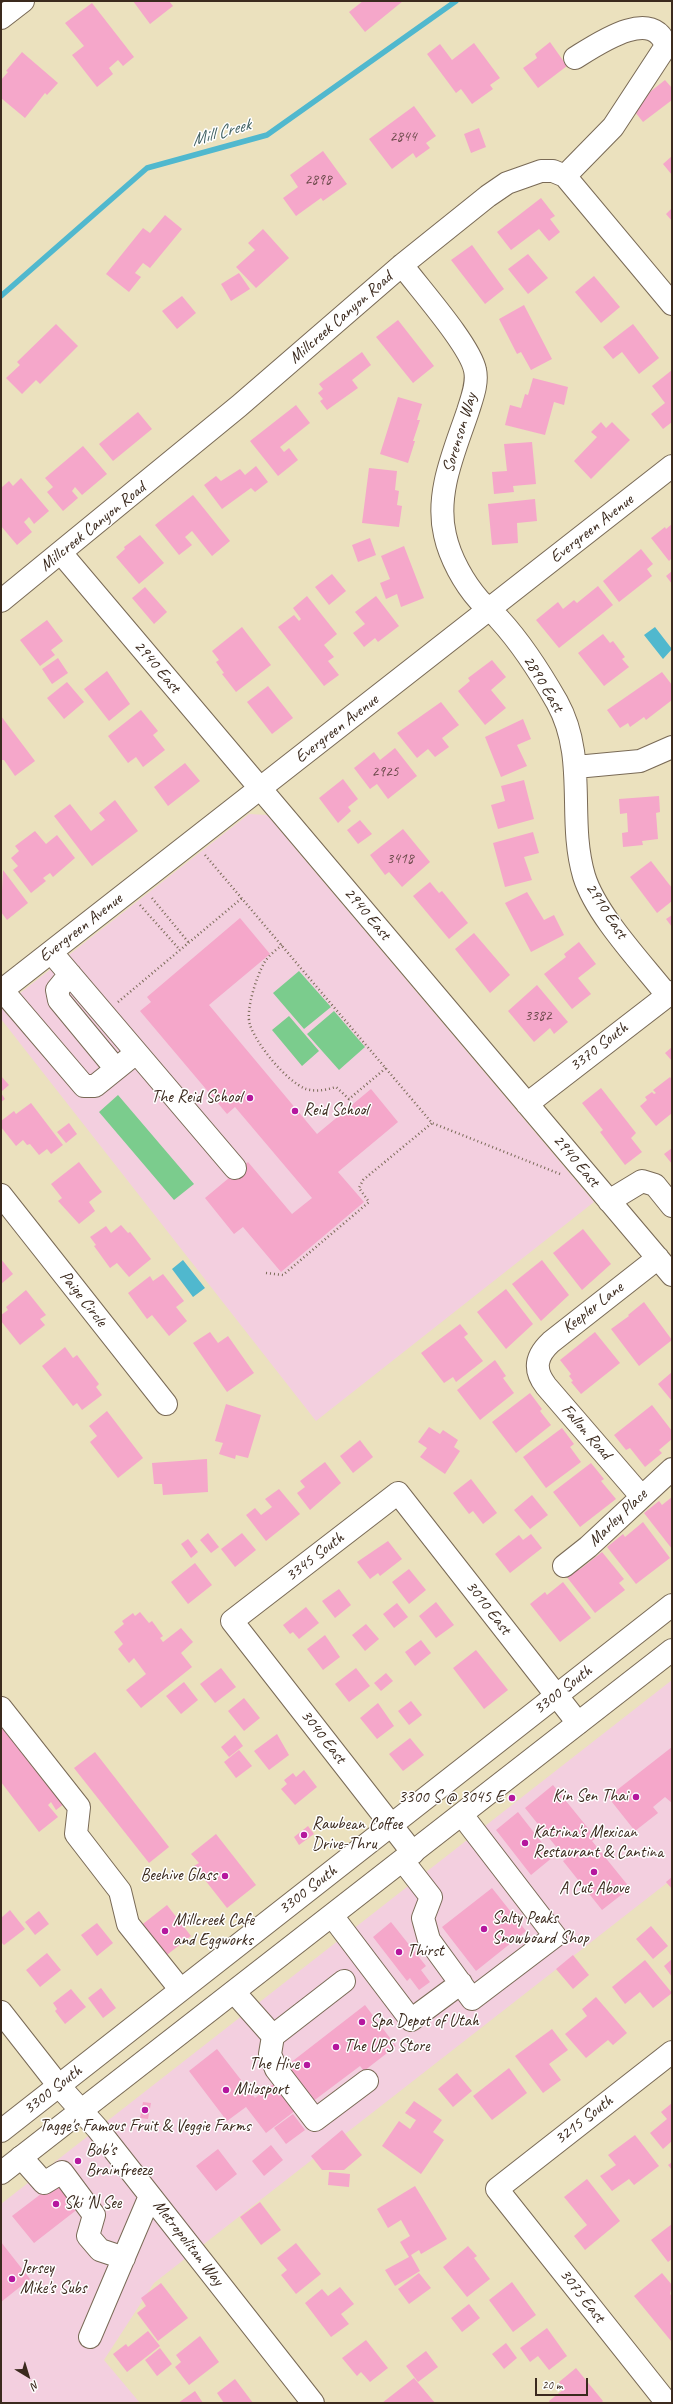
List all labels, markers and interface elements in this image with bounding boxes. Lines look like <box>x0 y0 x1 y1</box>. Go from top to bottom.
water label: Mill Creek <box>189 114 253 152</box>
house number: 2844 <box>390 128 416 146</box>
house number: 2898 <box>305 171 331 189</box>
street label: Millcreek Canyon Road <box>285 268 397 368</box>
street label: Sorenson Way <box>438 391 482 475</box>
street label: Millcreek Canyon Road <box>36 478 150 576</box>
street label: Evergreen Avenue <box>546 490 638 568</box>
street label: 2940 East <box>129 636 185 698</box>
street label: 2890 East <box>518 652 568 716</box>
street label: Evergreen Avenue <box>291 690 383 768</box>
house number: 2925 <box>372 763 398 781</box>
house number: 3418 <box>387 850 413 868</box>
street label: 2910 East <box>580 879 632 943</box>
street label: 2940 East <box>339 883 395 945</box>
street label: Evergreen Avenue <box>35 889 127 967</box>
house number: 3382 <box>525 1007 551 1025</box>
street label: 3370 South <box>566 1018 632 1076</box>
place label: The Reid School <box>151 1088 242 1108</box>
marker: The Reid School <box>245 1093 255 1103</box>
place label: Reid School <box>303 1101 368 1121</box>
marker: Reid School <box>290 1106 300 1116</box>
street label: 2940 East <box>548 1130 604 1192</box>
street label: Paige Circle <box>55 1267 111 1331</box>
street label: Keepler Lane <box>558 1278 628 1338</box>
street label: Fallon Road <box>556 1400 616 1464</box>
street label: Marley Place <box>584 1485 652 1551</box>
street label: 3345 South <box>282 1528 348 1586</box>
street label: 3010 East <box>461 1577 515 1639</box>
street label: 3300 South <box>530 1661 596 1719</box>
street label: 3040 East <box>296 1706 350 1768</box>
place label: Kin Sen Thai <box>553 1787 628 1807</box>
place label: 3300 S @ 3045 E <box>398 1788 504 1808</box>
marker: Kin Sen Thai <box>631 1792 641 1802</box>
marker: 3300 S @ 3045 E <box>507 1793 517 1803</box>
place label: Rawbean Coffee Drive-Thru <box>312 1815 402 1855</box>
place label: Katrina's Mexican Restaurant & Cantina <box>533 1823 663 1863</box>
marker: Rawbean Coffee Drive-Thru <box>299 1830 309 1840</box>
marker: Katrina's Mexican Restaurant & Cantina <box>520 1838 530 1848</box>
street label: 3300 South <box>275 1861 341 1919</box>
place label: Beehive Glass <box>140 1866 217 1886</box>
marker: A Cut Above <box>589 1867 599 1877</box>
marker: Beehive Glass <box>220 1871 230 1881</box>
place label: A Cut Above <box>559 1879 629 1899</box>
place label: Salty Peaks Snowboard Shop <box>492 1909 589 1949</box>
place label: Millcreek Cafe and Eggworks <box>173 1911 254 1951</box>
marker: Salty Peaks Snowboard Shop <box>479 1924 489 1934</box>
marker: Millcreek Cafe and Eggworks <box>160 1926 170 1936</box>
place label: Thirst <box>407 1942 444 1962</box>
marker: Thirst <box>394 1947 404 1957</box>
place label: Spa Depot of Utah <box>370 2012 479 2032</box>
marker: Spa Depot of Utah <box>357 2017 367 2027</box>
place label: The UPS Store <box>344 2037 430 2057</box>
marker: The UPS Store <box>331 2042 341 2052</box>
place label: The Hive <box>249 2055 299 2075</box>
marker: The Hive <box>302 2060 312 2070</box>
street label: 3300 South <box>20 2061 86 2119</box>
place label: Milosport <box>234 2080 288 2100</box>
marker: Milosport <box>221 2085 231 2095</box>
street label: 3215 South <box>551 2091 617 2149</box>
marker: Tagge's Famous Fruit & Veggie Farms <box>140 2105 150 2115</box>
place label: Tagge's Famous Fruit & Veggie Farms <box>39 2117 251 2137</box>
place label: Bob's Brainfreeze <box>86 2141 152 2181</box>
marker: Bob's Brainfreeze <box>73 2156 83 2166</box>
place label: Ski 'N See <box>64 2194 121 2214</box>
street label: Metropolitan Way <box>148 2196 228 2290</box>
marker: Ski 'N See <box>51 2199 61 2209</box>
place label: Jersey Mike's Subs <box>20 2259 86 2299</box>
street label: 3075 East <box>555 2265 609 2327</box>
marker: Jersey Mike's Subs <box>7 2274 17 2284</box>
north arrow <box>8 2356 48 2396</box>
scale bar <box>537 2370 590 2396</box>
text: 20 m <box>542 2377 562 2393</box>
text: N <box>28 2378 42 2393</box>

